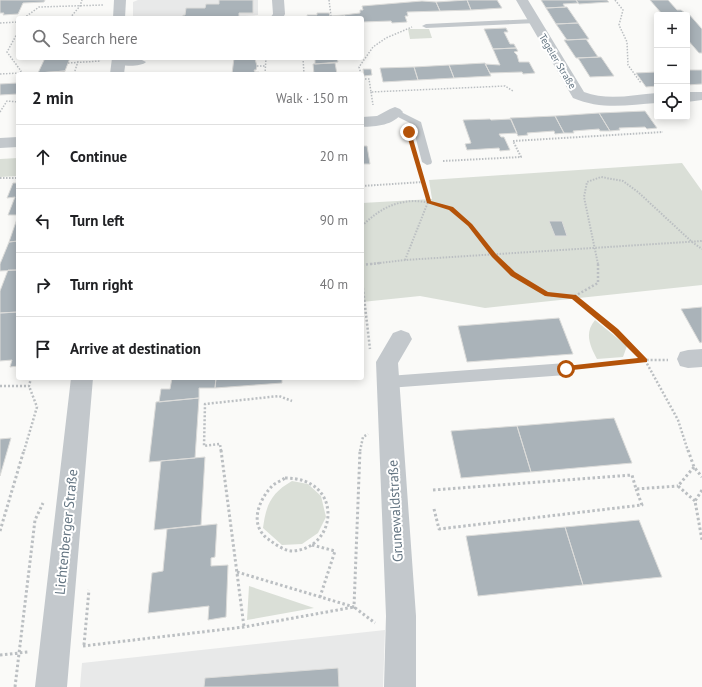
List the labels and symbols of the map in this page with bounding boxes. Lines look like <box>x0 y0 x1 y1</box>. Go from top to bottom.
street label: Tegeler Straße <box>536 31 579 91</box>
route end <box>400 123 418 141</box>
route start <box>557 360 575 378</box>
street label: Grunewaldstraße <box>383 460 407 562</box>
street label: Lichtenberger Straße <box>50 468 82 596</box>

